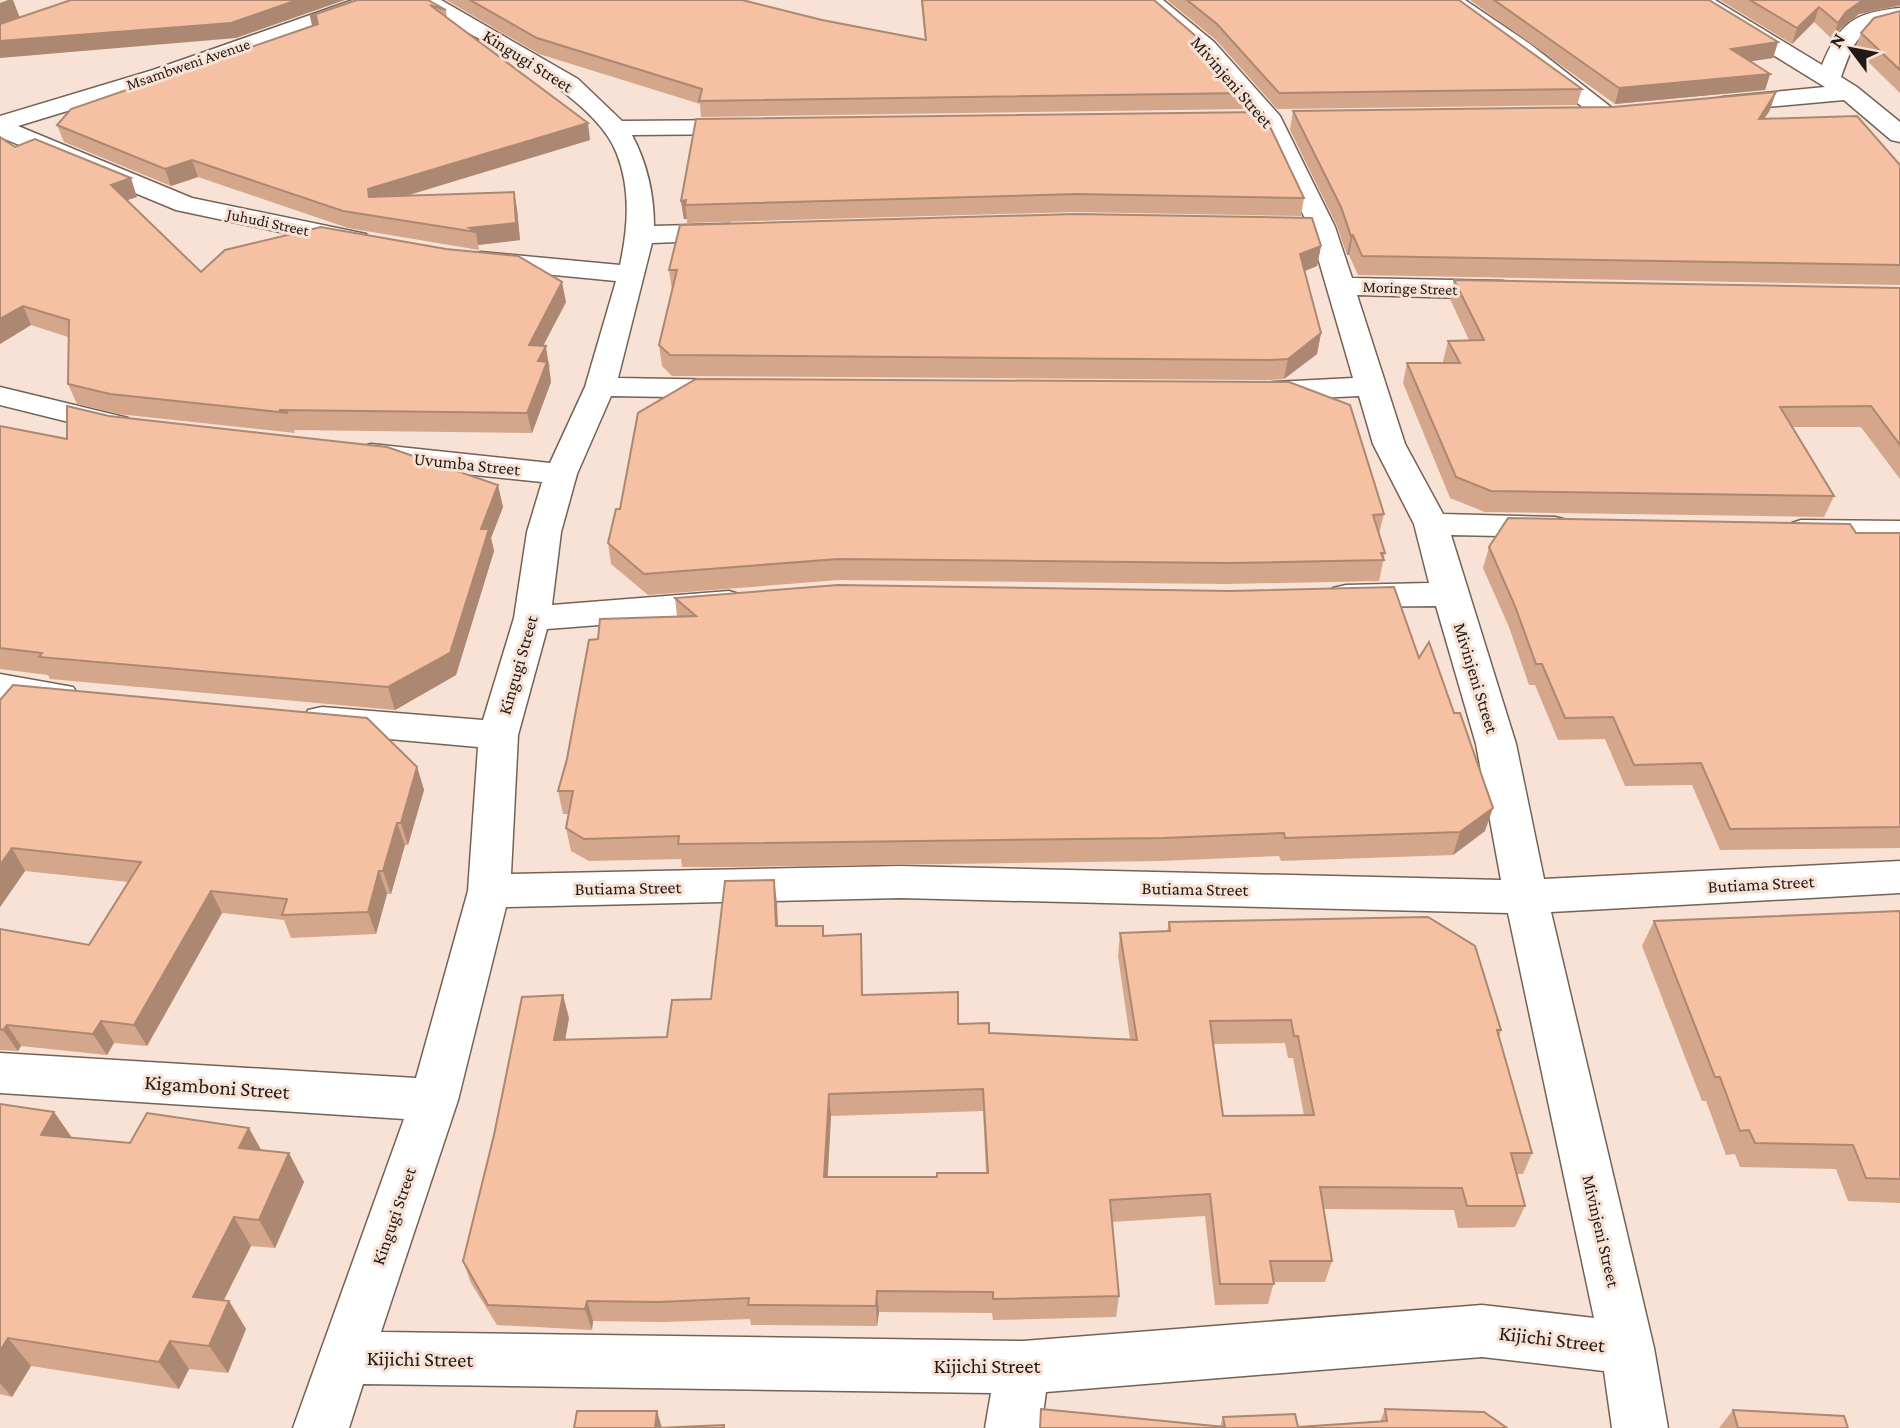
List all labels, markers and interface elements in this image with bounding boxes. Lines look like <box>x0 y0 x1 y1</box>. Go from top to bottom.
north arrow <box>1816 14 1886 84</box>
street label: Kingugi Street <box>479 26 577 97</box>
text: N <box>1825 29 1849 51</box>
street label: Mivinjeni Street <box>1186 32 1278 133</box>
street label: Msambweni Avenue <box>124 35 252 93</box>
street label: Juhudi Street <box>223 205 311 240</box>
street label: Moringe Street <box>1362 278 1458 299</box>
street label: Uvumba Street <box>413 448 522 480</box>
street label: Kingugi Street <box>494 612 542 717</box>
street label: Mivinjeni Street <box>1449 620 1503 737</box>
street label: Butiama Street <box>1707 871 1816 897</box>
street label: Butiama Street <box>574 877 683 899</box>
street label: Butiama Street <box>1141 878 1250 900</box>
street label: Kigamboni Street <box>144 1070 291 1104</box>
street label: Kingugi Street <box>368 1164 420 1267</box>
street label: Mivinjeni Street <box>1577 1173 1624 1290</box>
street label: Kijichi Street <box>1498 1321 1607 1358</box>
street label: Kijichi Street <box>366 1346 475 1372</box>
street label: Kijichi Street <box>934 1354 1041 1378</box>

